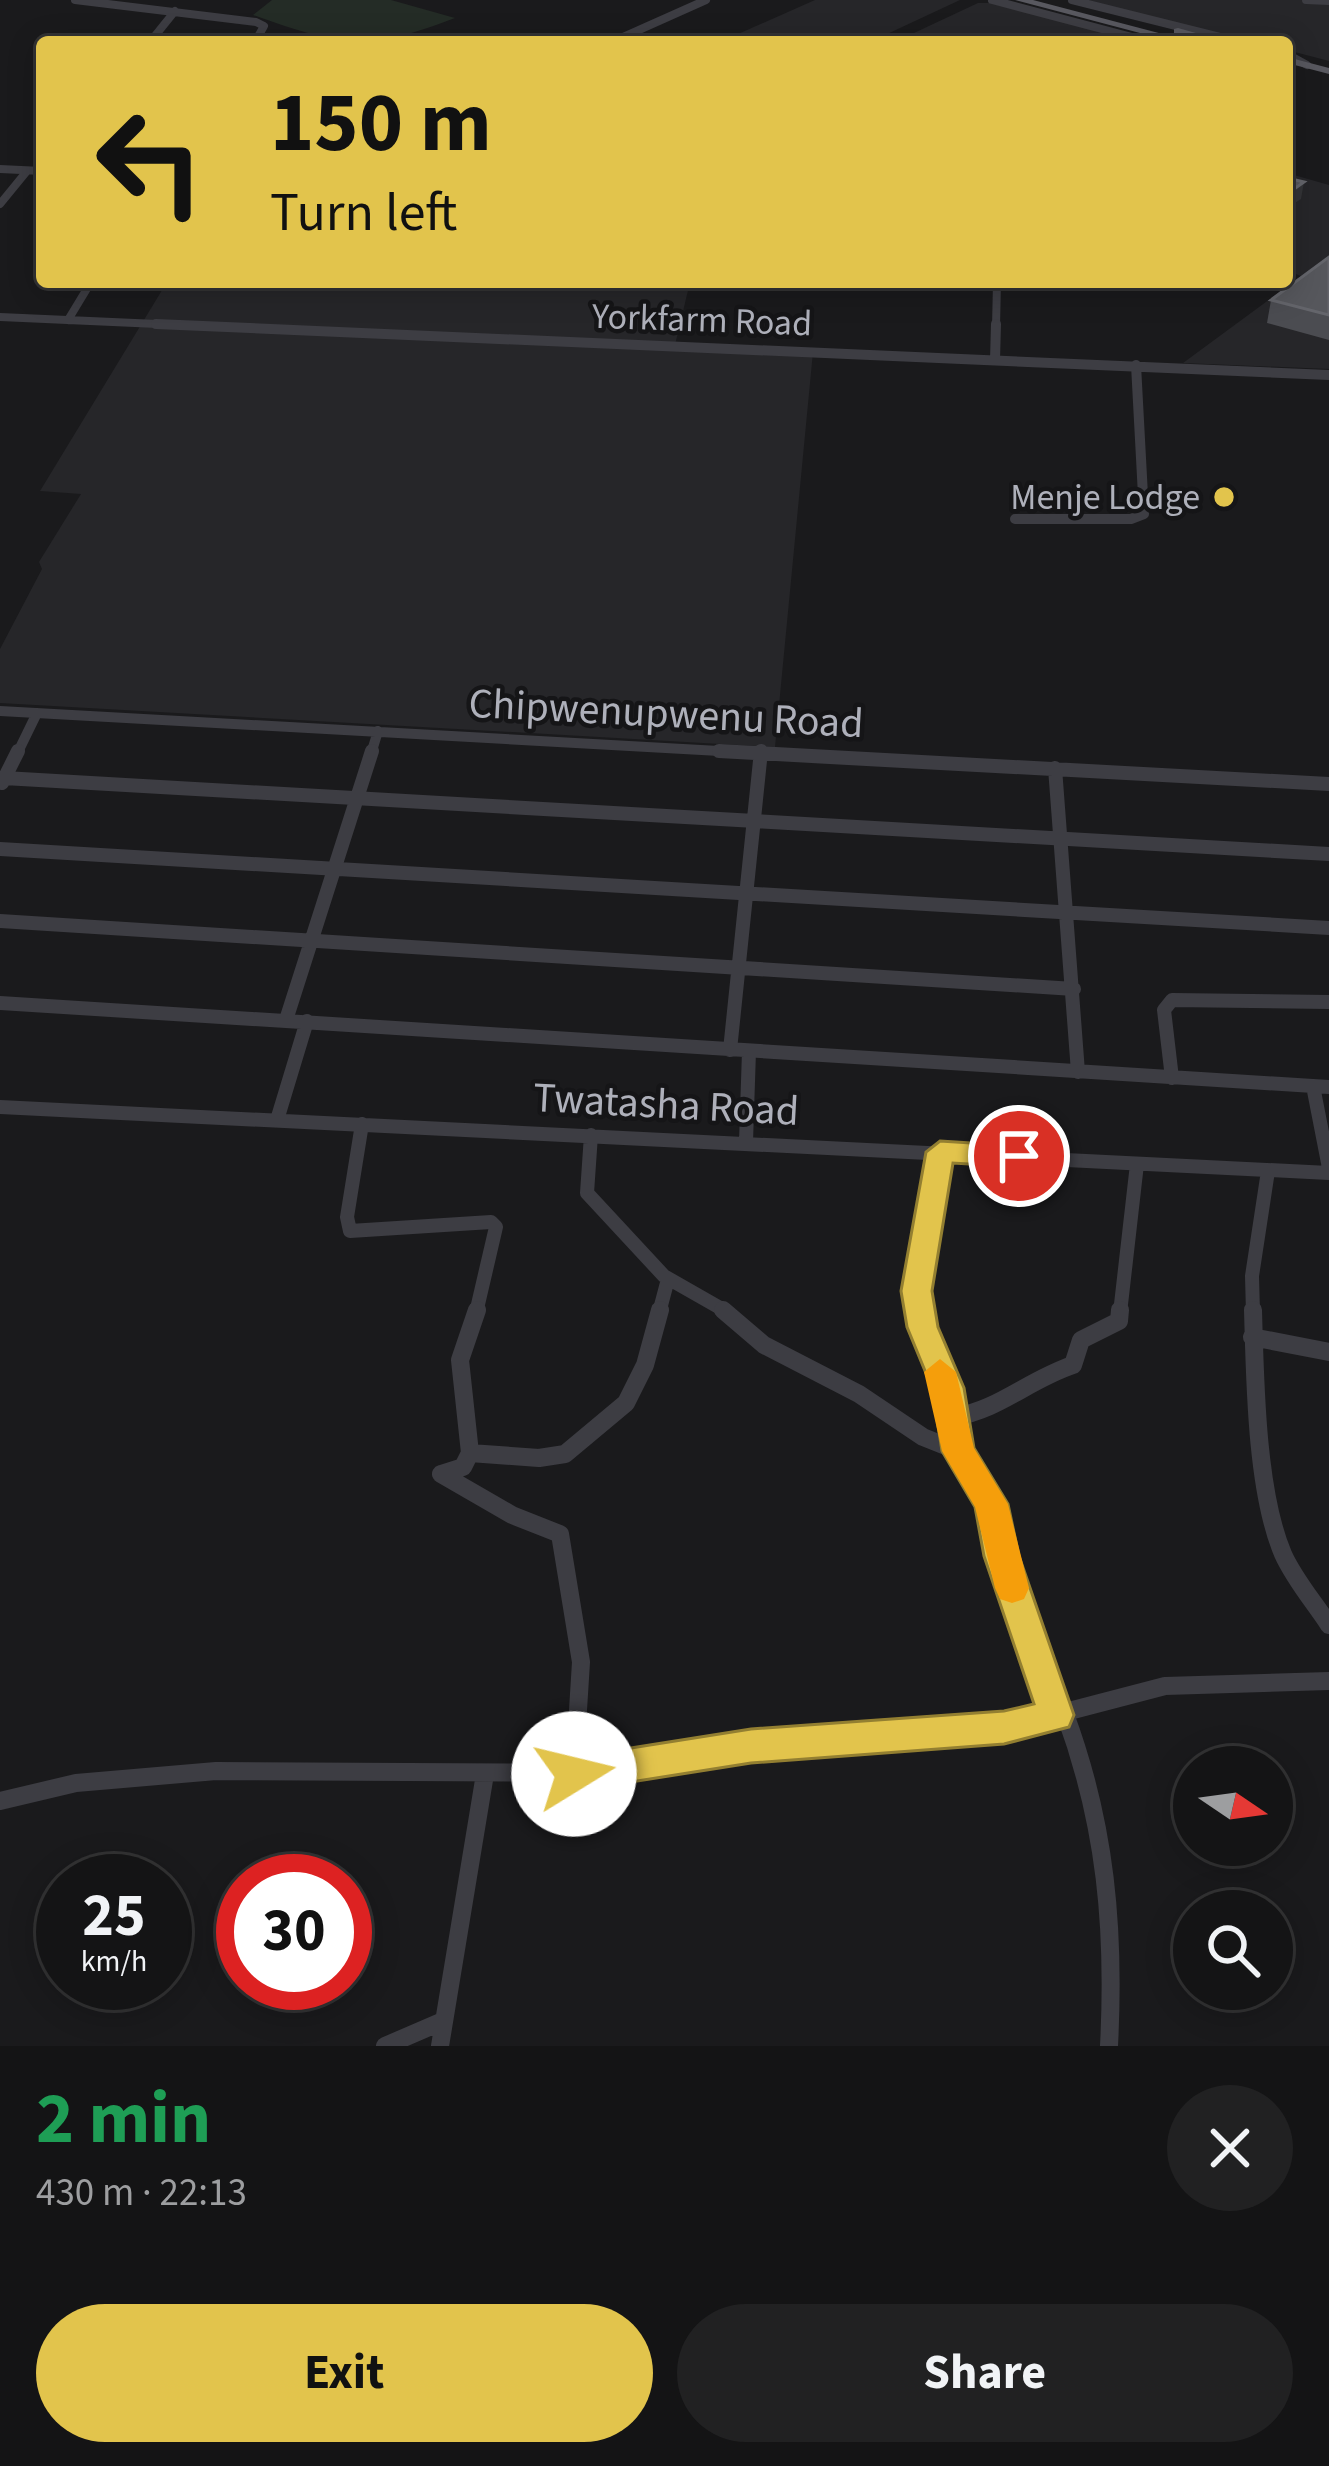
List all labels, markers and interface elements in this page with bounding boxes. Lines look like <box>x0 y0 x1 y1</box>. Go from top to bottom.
text: 150 m <box>270 64 492 184</box>
icon: left <box>72 84 228 240</box>
text: Turn left <box>270 175 457 252</box>
street label: Yorkfarm Road <box>590 291 813 349</box>
place label: Menje Lodge <box>1010 472 1200 523</box>
marker: Menje Lodge <box>1211 484 1237 510</box>
street label: Chipwenupwenu Road <box>467 674 865 754</box>
street label: Twatasha Road <box>532 1068 800 1142</box>
pin <box>968 1105 1070 1207</box>
icon: arrive <box>986 1123 1052 1189</box>
position arrow <box>511 1711 637 1837</box>
north arrow <box>1173 1746 1293 1866</box>
map controls <box>1173 1746 1293 2010</box>
speed limit sign: 30 <box>216 1854 372 2010</box>
text: 25 <box>82 1874 146 1959</box>
button: search <box>1173 1890 1293 2010</box>
text: km/h <box>81 1940 147 1983</box>
text: 2 min <box>36 2068 211 2171</box>
button: close <box>1167 2085 1293 2211</box>
text: 430 m · 22:13 <box>36 2165 247 2221</box>
button: Exit <box>36 2304 653 2442</box>
button: Share <box>677 2304 1293 2442</box>

